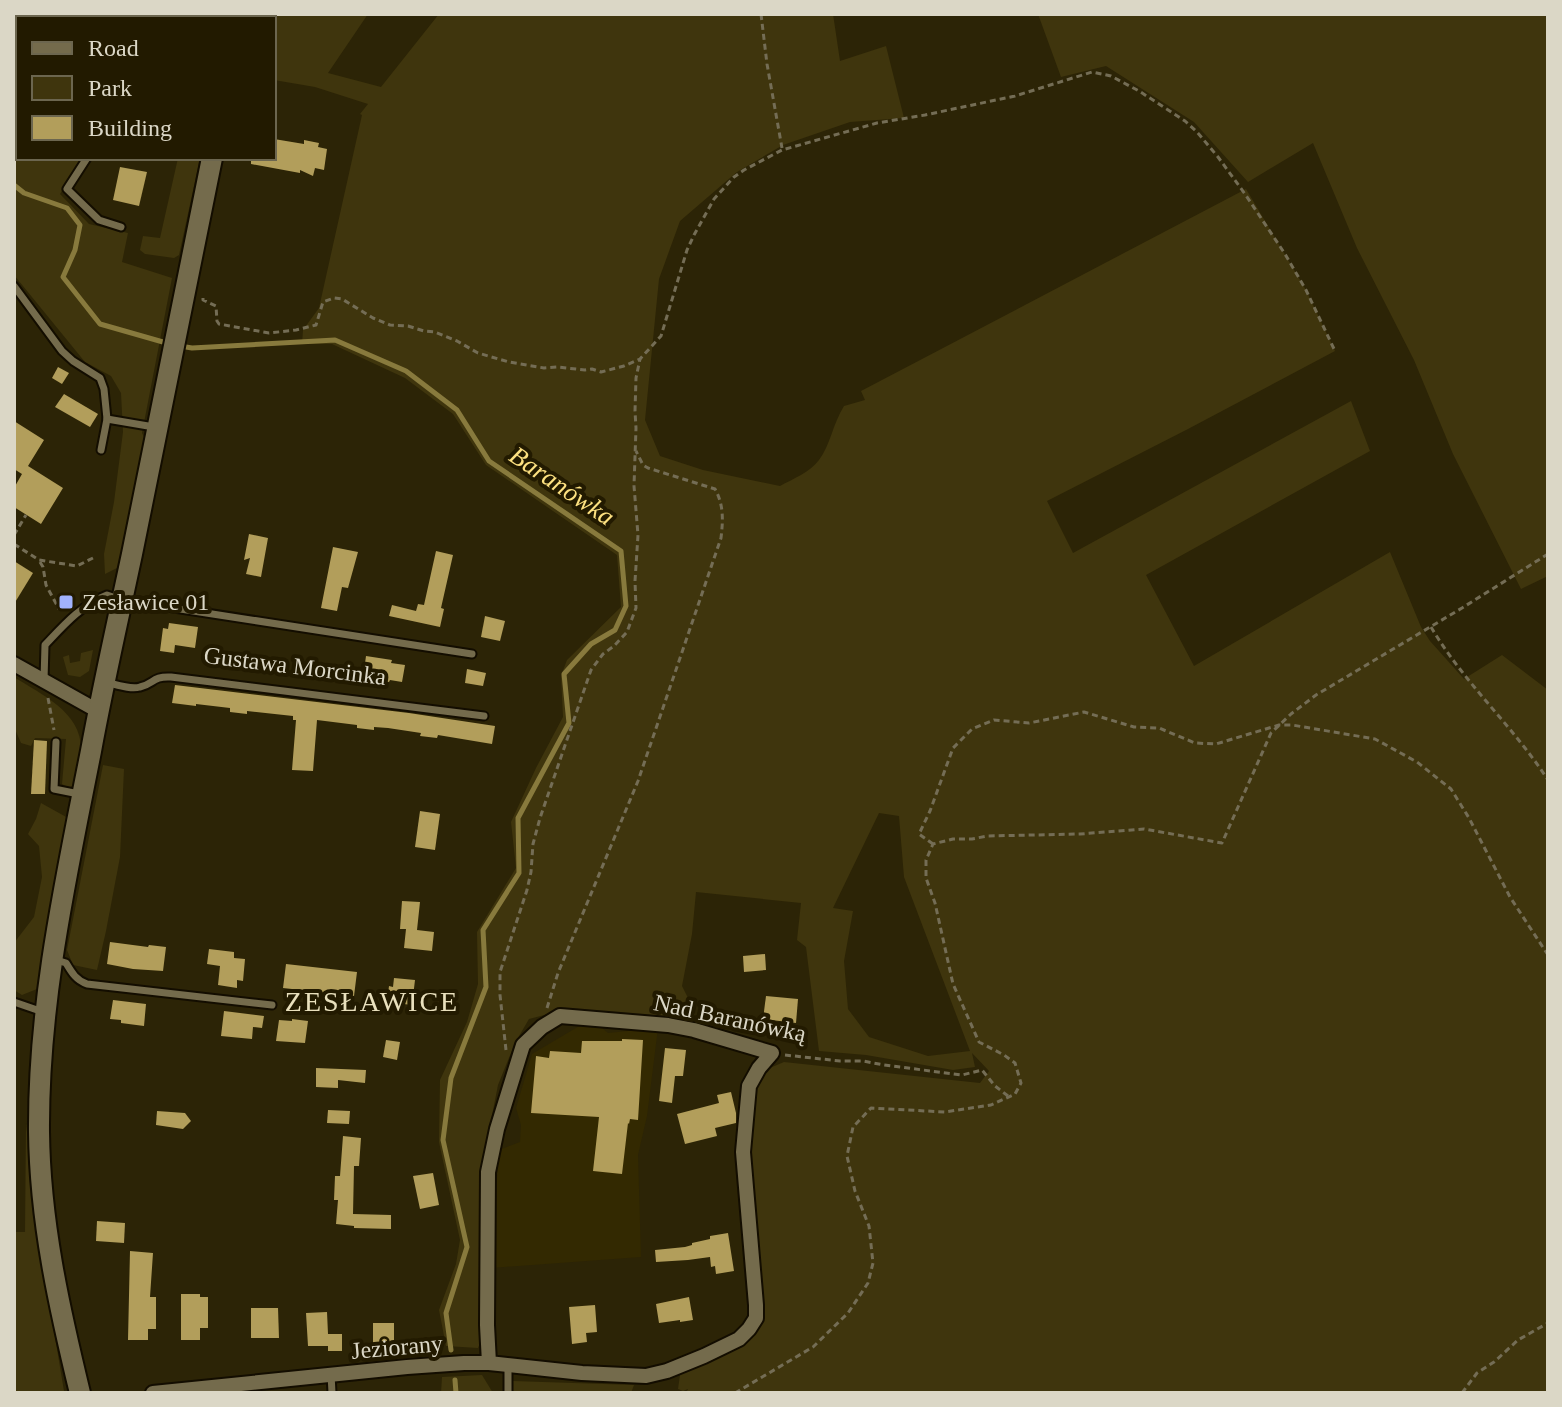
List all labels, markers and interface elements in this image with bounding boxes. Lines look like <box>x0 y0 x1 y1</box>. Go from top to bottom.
legend <box>16 16 276 160</box>
text: Road <box>88 35 139 61</box>
text: Park <box>88 75 132 101</box>
text: Building <box>88 115 172 141</box>
water label: Baranówka <box>504 440 620 532</box>
place label: Zesławice 01 <box>82 589 209 615</box>
marker: Zesławice 01 <box>57 593 75 611</box>
street label: Gustawa Morcinka <box>202 642 388 690</box>
district label: ZESŁAWICE <box>285 986 459 1017</box>
street label: Nad Baranówką <box>651 989 809 1047</box>
street label: Jeziorany <box>350 1330 444 1364</box>

